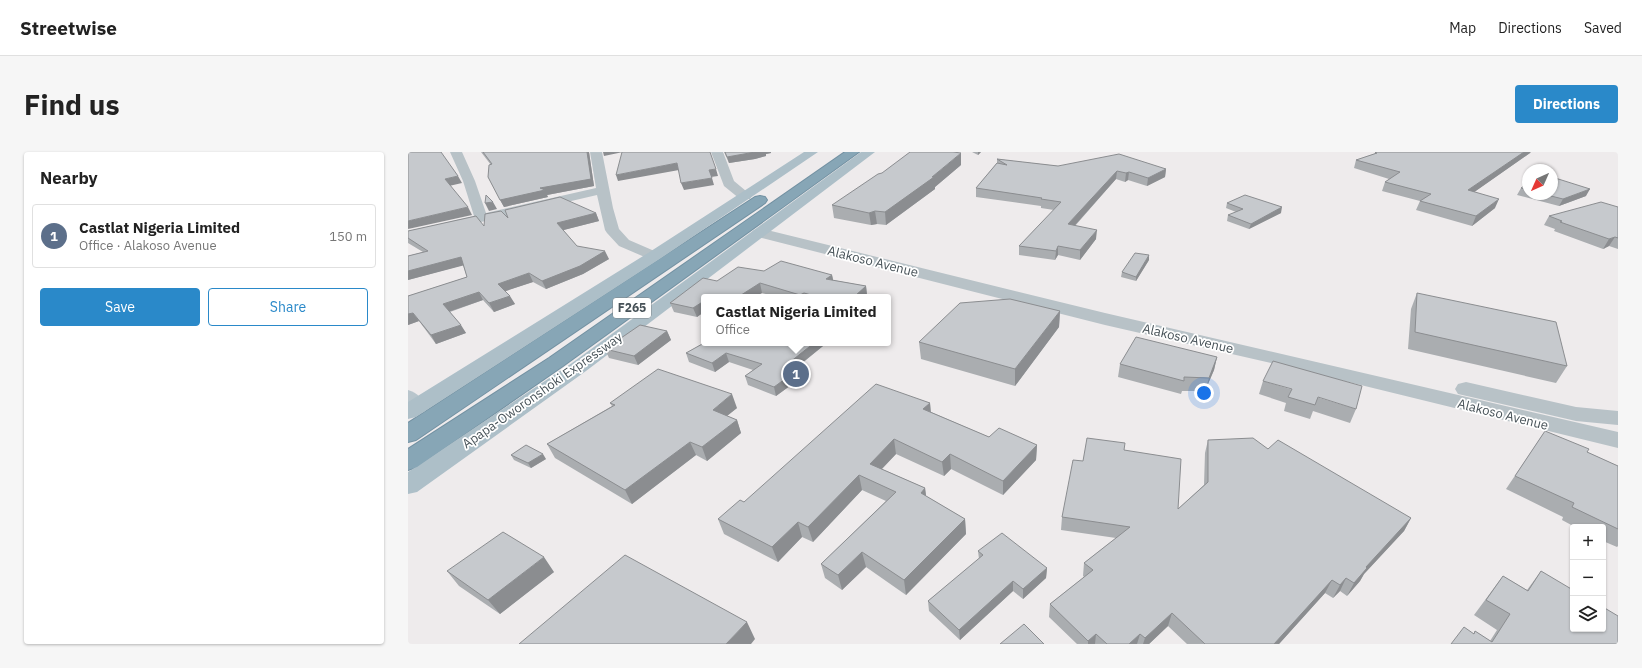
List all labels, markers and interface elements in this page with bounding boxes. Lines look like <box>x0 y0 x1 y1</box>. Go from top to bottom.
text: Streetwise <box>20 16 117 40</box>
text: Map <box>1449 19 1476 37</box>
text: Directions <box>1498 19 1562 37</box>
text: Saved <box>1584 19 1622 37</box>
button: Directions <box>1515 85 1618 123</box>
text: Find us <box>24 86 120 123</box>
north arrow <box>1522 164 1558 200</box>
text: Nearby <box>40 167 98 189</box>
text: Castlat Nigeria Limited <box>79 218 240 237</box>
text: 1 <box>50 228 58 245</box>
text: 150 m <box>329 228 367 245</box>
text: Office · Alakoso Avenue <box>79 237 217 254</box>
street label: Alakoso Avenue <box>826 242 920 281</box>
button: Save <box>40 288 200 326</box>
button: Share <box>208 288 368 326</box>
popup <box>701 294 891 346</box>
road number: F265 <box>613 298 651 318</box>
text: Castlat Nigeria Limited <box>715 302 877 321</box>
street label: Alakoso Avenue <box>1141 320 1235 357</box>
text: Office <box>715 321 750 338</box>
street label: Apapa-Oworonshoki Expressway <box>459 328 626 452</box>
pin: 1 <box>783 359 809 389</box>
your location <box>1194 383 1214 403</box>
street label: Alakoso Avenue <box>1456 395 1550 434</box>
map controls <box>1570 524 1606 632</box>
button: + <box>1570 524 1606 560</box>
button: − <box>1570 560 1606 596</box>
button: layers <box>1570 596 1606 632</box>

